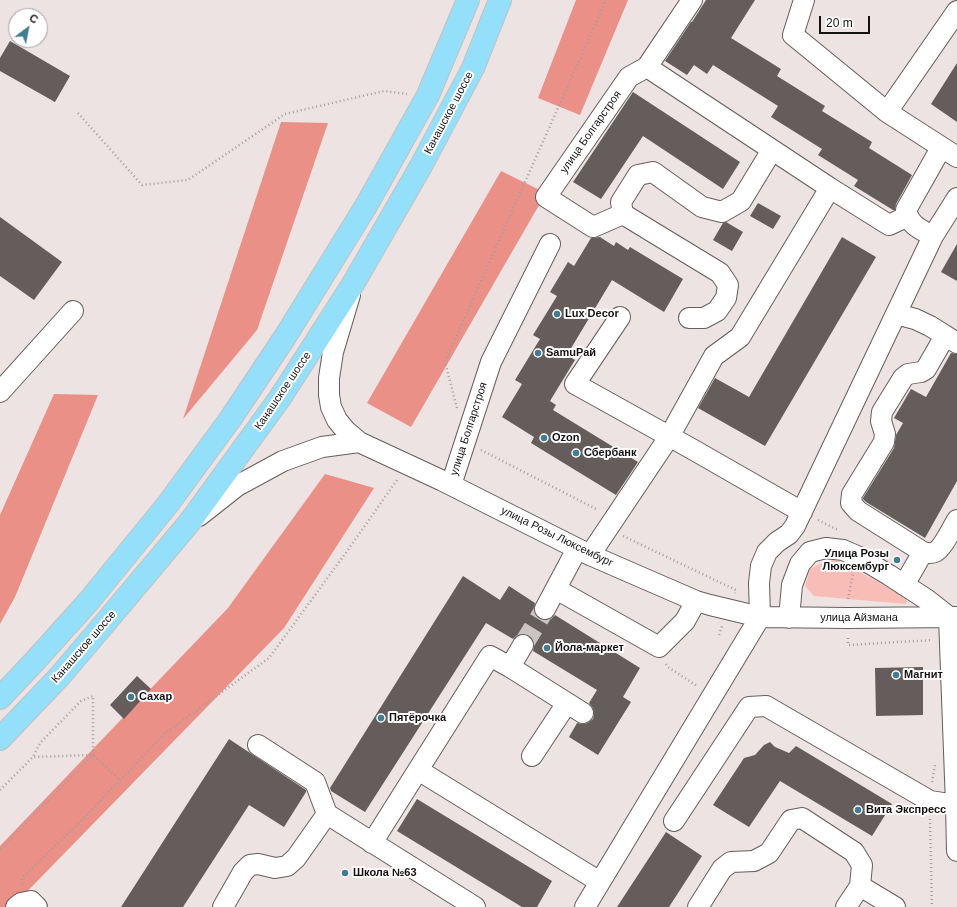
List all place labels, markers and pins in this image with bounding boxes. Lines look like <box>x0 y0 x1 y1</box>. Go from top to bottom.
place label: Lux Decor <box>565 307 619 321</box>
marker: Lux Decor <box>552 309 562 319</box>
place label: SamuРай <box>546 346 596 360</box>
marker: SamuРай <box>533 348 543 358</box>
place label: Ozon <box>552 431 579 445</box>
marker: Ozon <box>539 433 549 443</box>
place label: Сбербанк <box>584 446 636 460</box>
marker: Сбербанк <box>571 448 581 458</box>
place label: Улица Розы Люксембург <box>823 547 889 573</box>
marker: Улица Розы Люксембург <box>892 555 902 565</box>
place label: Йола-маркет <box>555 641 624 655</box>
marker: Йола-маркет <box>542 643 552 653</box>
place label: Магнит <box>904 668 943 682</box>
marker: Магнит <box>891 670 901 680</box>
place label: Сахар <box>139 690 172 704</box>
marker: Сахар <box>126 692 136 702</box>
place label: Пятёрочка <box>389 711 446 725</box>
marker: Пятёрочка <box>376 713 386 723</box>
place label: Вита Экспресс <box>866 803 946 817</box>
marker: Вита Экспресс <box>853 805 863 815</box>
place label: Школа №63 <box>353 866 417 880</box>
marker: Школа №63 <box>340 868 350 878</box>

